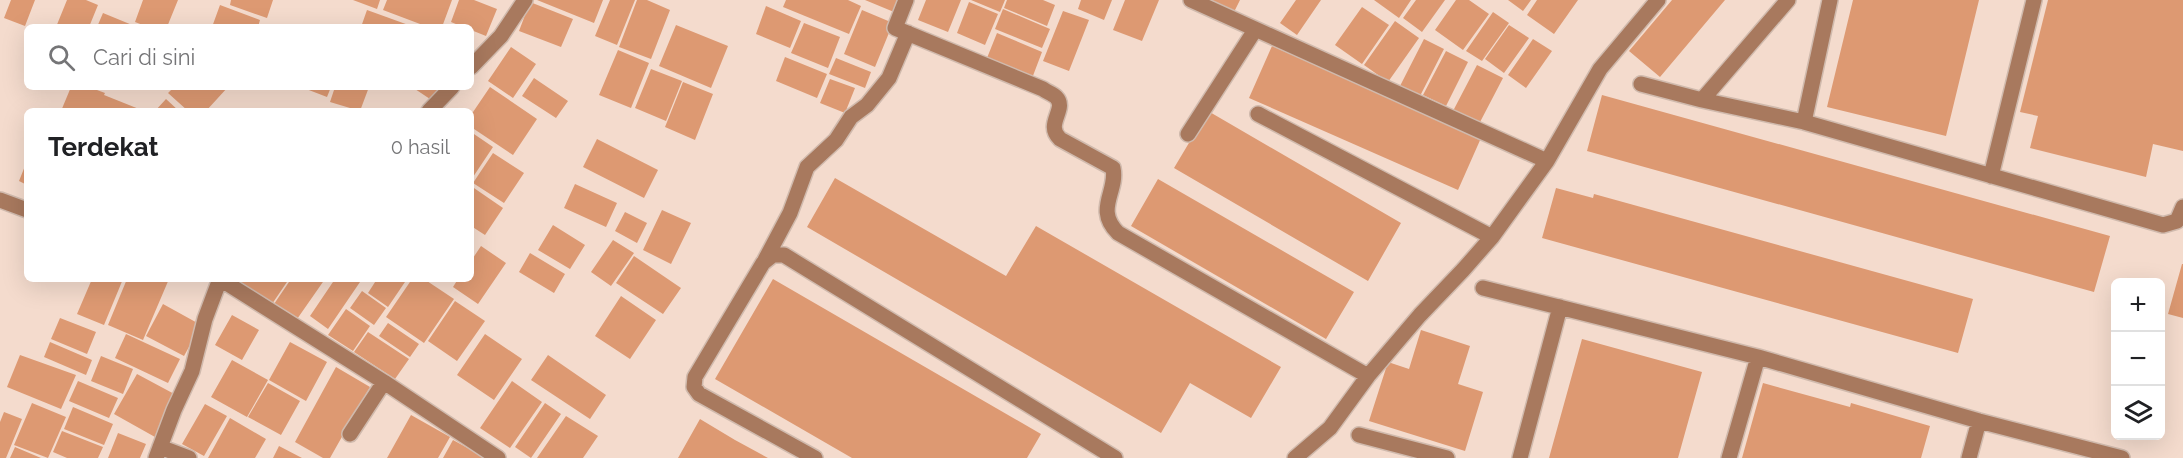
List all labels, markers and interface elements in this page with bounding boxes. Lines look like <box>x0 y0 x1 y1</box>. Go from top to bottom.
search box <box>24 24 474 90</box>
icon: search <box>45 41 78 74</box>
text: Cari di sini <box>93 44 195 70</box>
text: Terdekat <box>48 132 159 162</box>
text: 0 hasil <box>391 135 450 159</box>
map controls <box>2111 278 2165 440</box>
button: + <box>2111 278 2165 332</box>
button: − <box>2111 332 2165 386</box>
button: layers <box>2111 386 2165 440</box>

